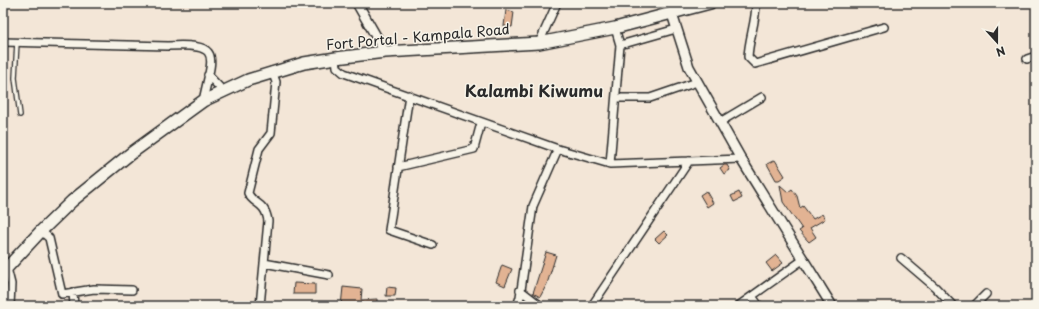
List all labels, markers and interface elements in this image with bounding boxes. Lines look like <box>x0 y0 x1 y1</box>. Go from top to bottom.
street label: Fort Portal - Kampala Road <box>325 18 511 55</box>
north arrow <box>977 22 1017 62</box>
text: N <box>993 42 1008 61</box>
district label: Kalambi Kiwumu <box>465 78 603 102</box>

